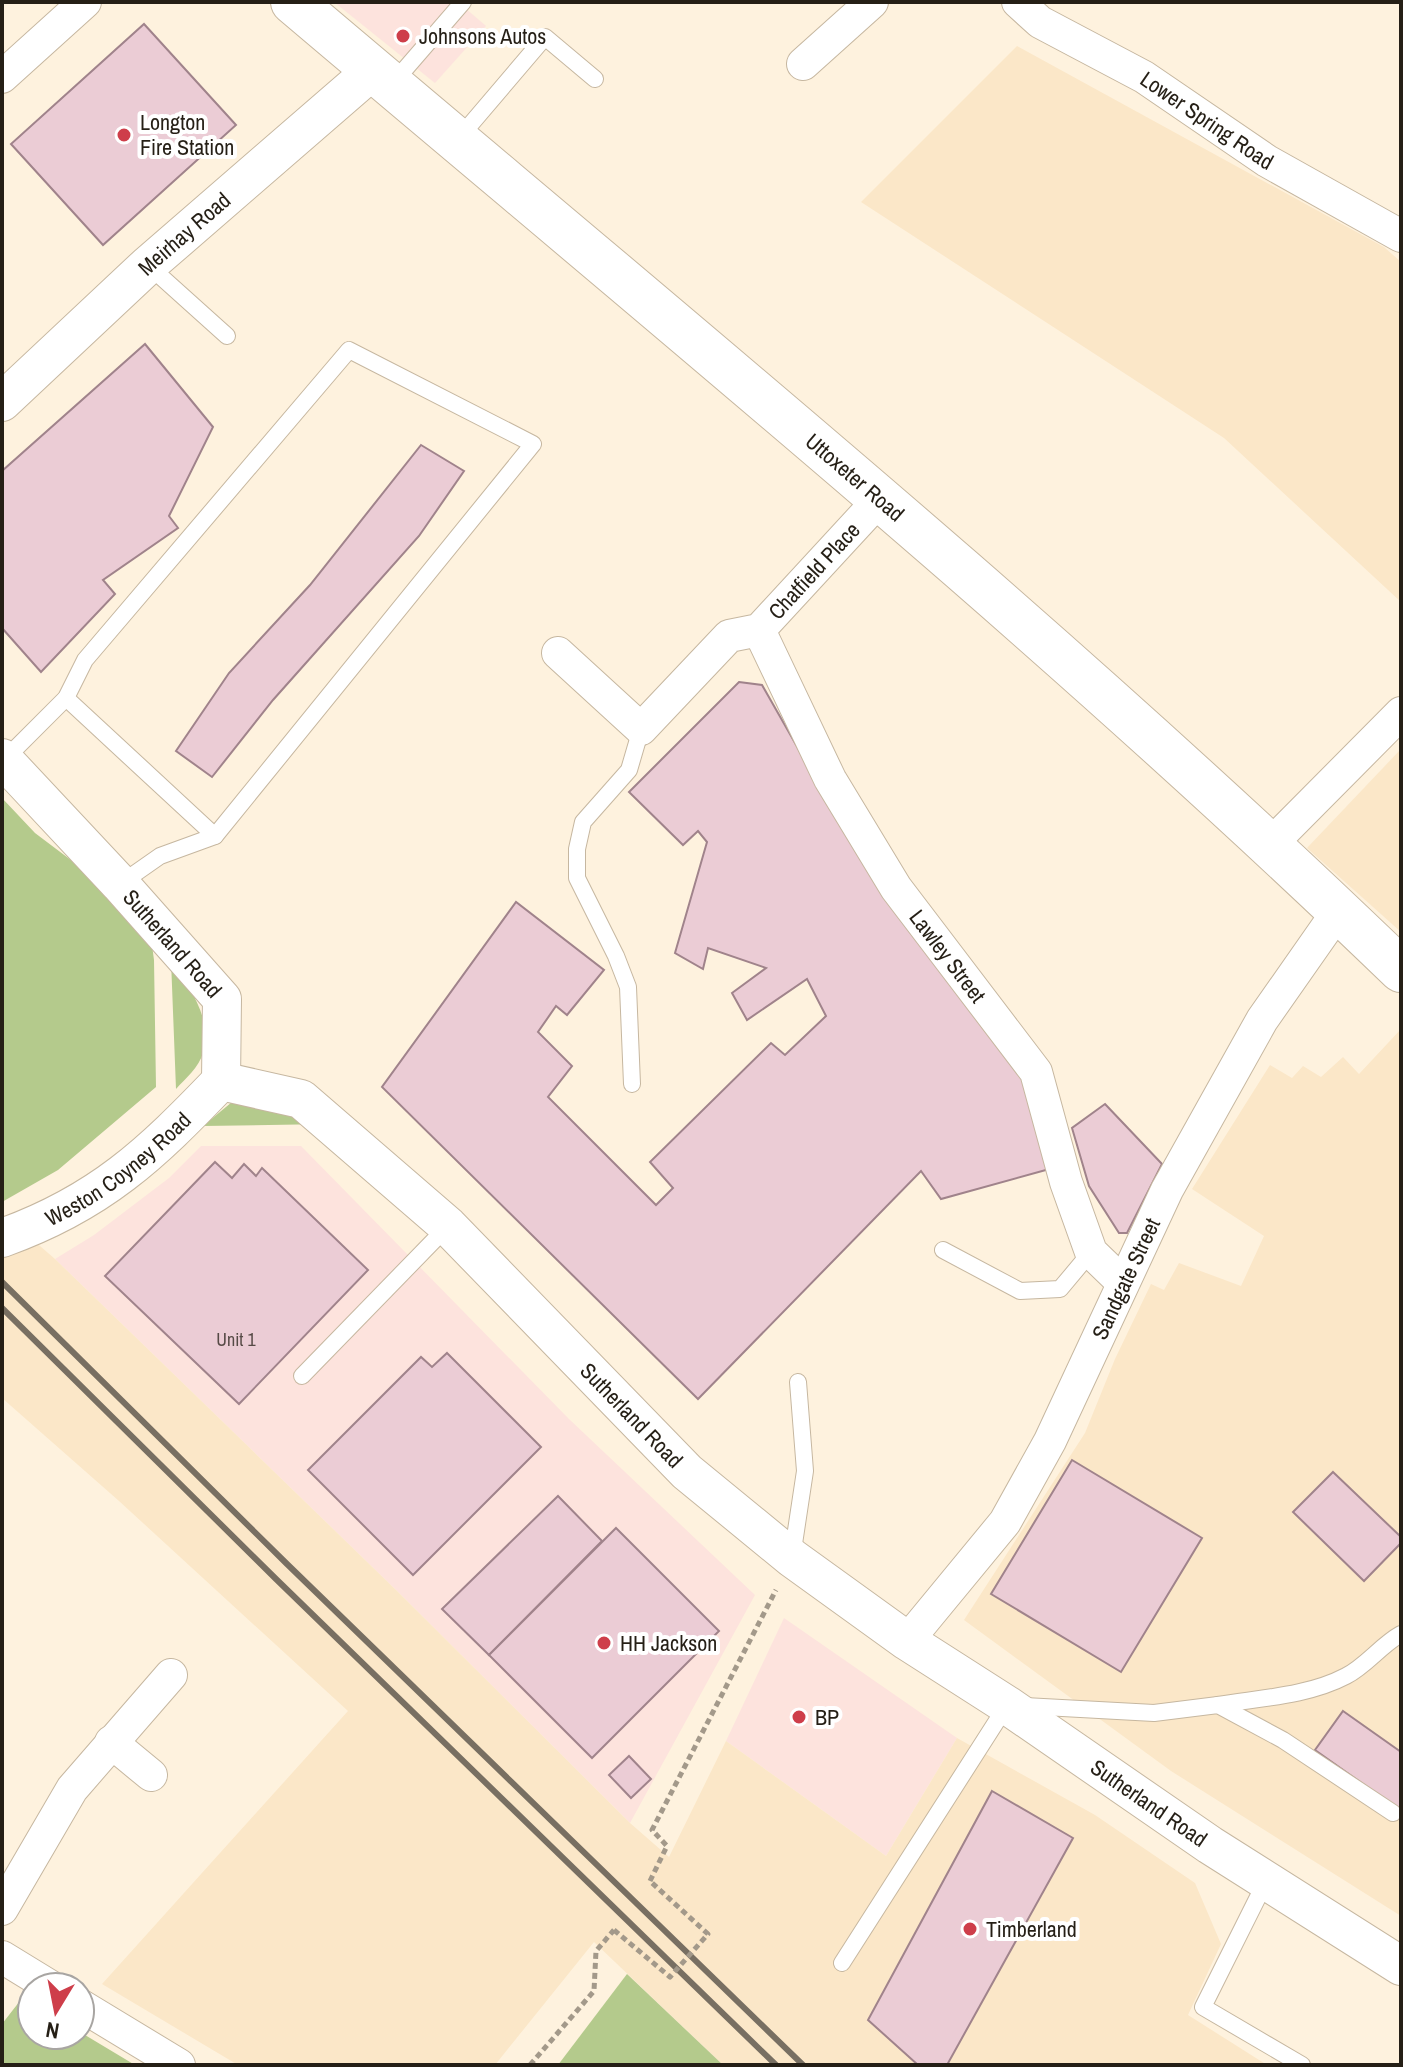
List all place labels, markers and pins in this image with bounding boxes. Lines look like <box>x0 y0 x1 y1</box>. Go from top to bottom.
place label: Johnsons Autos <box>419 21 546 51</box>
marker: Johnsons Autos <box>394 27 412 45</box>
place label: Longton Fire Station <box>140 107 234 162</box>
marker: Longton Fire Station <box>115 126 133 144</box>
place label: HH Jackson <box>620 1628 717 1658</box>
marker: HH Jackson <box>595 1634 613 1652</box>
place label: BP <box>815 1702 839 1732</box>
marker: BP <box>790 1708 808 1726</box>
place label: Timberland <box>986 1914 1077 1944</box>
marker: Timberland <box>961 1920 979 1938</box>

